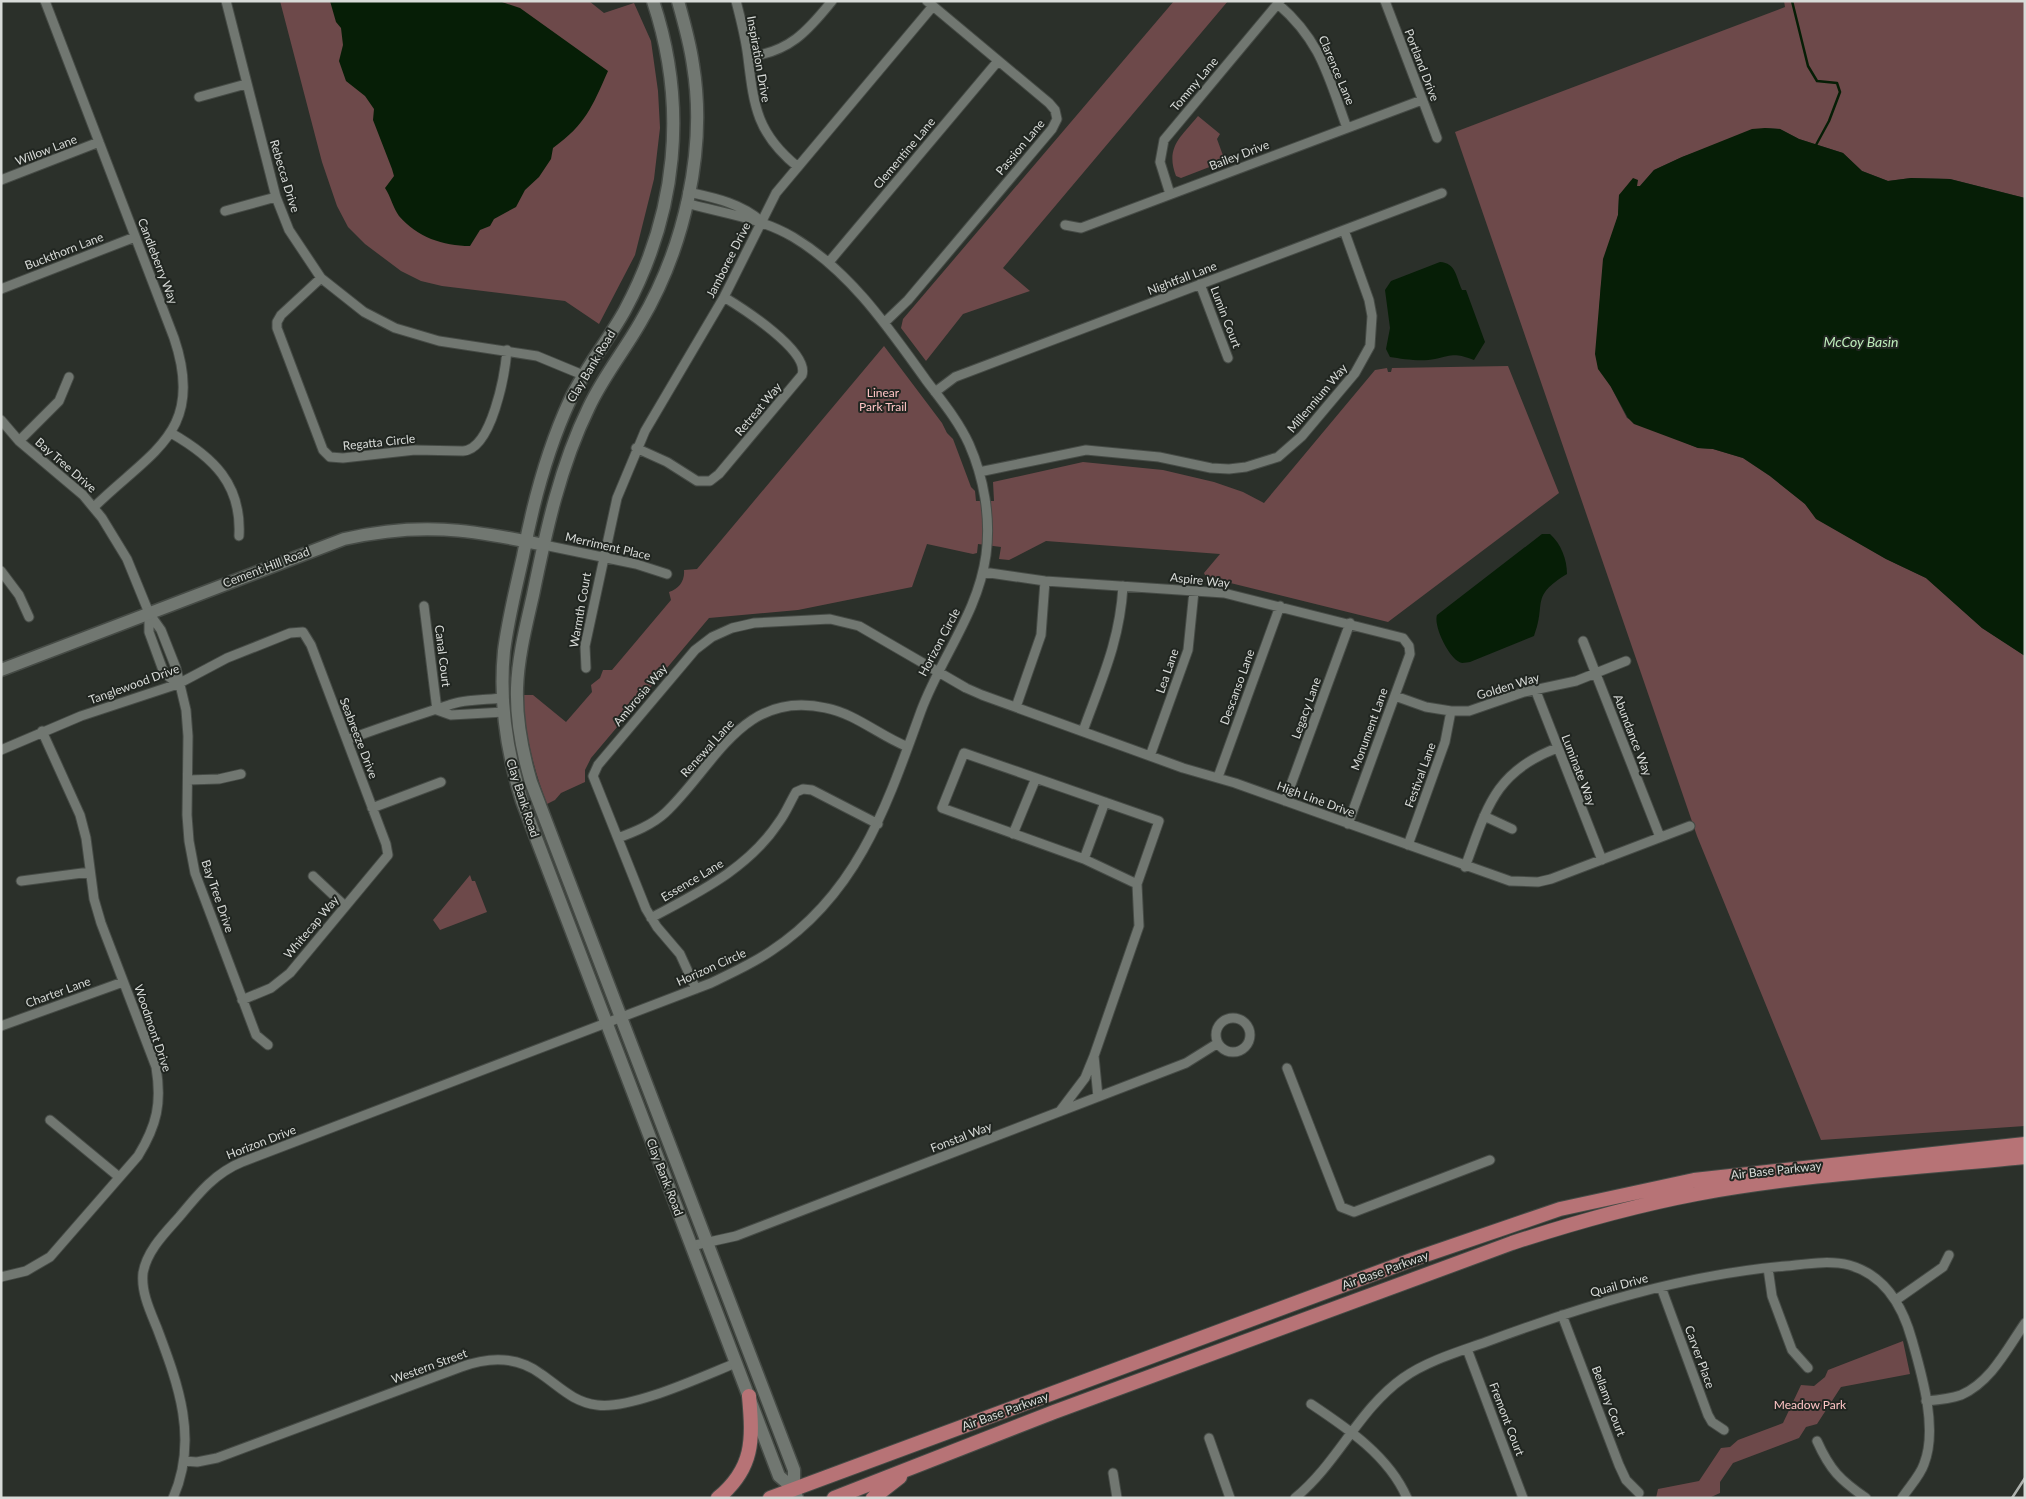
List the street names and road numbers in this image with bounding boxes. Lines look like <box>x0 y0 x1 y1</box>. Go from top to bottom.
street label: Inspiration Drive <box>744 15 774 103</box>
street label: Portland Drive <box>1401 27 1443 103</box>
street label: Clarence Lane <box>1316 33 1358 107</box>
street label: Tommy Lane <box>1167 54 1221 114</box>
street label: Clementine Lane <box>870 114 938 192</box>
street label: Passion Lane <box>992 116 1048 178</box>
street label: Willow Lane <box>13 131 79 169</box>
street label: Bailey Drive <box>1207 137 1271 173</box>
street label: Rebecca Drive <box>267 138 303 214</box>
street label: Candleberry Way <box>135 216 182 307</box>
street label: Jamboree Drive <box>703 220 753 300</box>
street label: Buckthorn Lane <box>22 229 106 273</box>
street label: Nightfall Lane <box>1145 258 1219 298</box>
street label: Lumin Court <box>1207 284 1245 351</box>
street label: Clay Bank Road <box>564 327 618 405</box>
street label: Millennium Way <box>1284 360 1351 436</box>
street label: Retreat Way <box>731 379 785 439</box>
street label: Regatta Circle <box>342 431 416 453</box>
street label: Bay Tree Drive <box>32 434 100 496</box>
street label: Merriment Place <box>564 529 652 563</box>
street label: Cement Hill Road <box>220 544 312 590</box>
street label: Aspire Way <box>1169 569 1231 591</box>
street label: Warmth Court <box>566 571 594 649</box>
street label: Horizon Circle <box>915 605 963 679</box>
street label: Canal Court <box>432 624 454 689</box>
street label: Lea Lane <box>1152 647 1182 695</box>
street label: Descanso Lane <box>1216 647 1258 727</box>
street label: Ambrosia Way <box>610 660 671 729</box>
street label: Tanglewood Drive <box>87 661 181 707</box>
street label: Golden Way <box>1475 669 1542 703</box>
street label: Legacy Lane <box>1288 675 1324 741</box>
street label: Monument Lane <box>1347 686 1391 772</box>
street label: Abundance Way <box>1611 692 1656 779</box>
street label: Seabreeze Drive <box>337 695 381 781</box>
street label: Renewal Lane <box>677 716 737 780</box>
street label: Luminate Way <box>1559 732 1600 809</box>
street label: Festival Lane <box>1401 740 1439 810</box>
street label: Clay Bank Road <box>503 757 543 839</box>
street label: High Line Drive <box>1275 778 1357 820</box>
street label: Essence Lane <box>658 855 726 905</box>
street label: Bay Tree Drive <box>198 857 238 935</box>
street label: Whitecap Way <box>280 892 342 962</box>
street label: Horizon Circle <box>674 945 748 989</box>
street label: Charter Lane <box>23 973 93 1011</box>
street label: Woodmont Drive <box>131 982 175 1074</box>
street label: Fonstal Way <box>928 1118 995 1156</box>
street label: Horizon Drive <box>224 1122 298 1162</box>
street label: Clay Bank Road <box>643 1136 687 1218</box>
street label: Air Base Parkway <box>1730 1158 1823 1182</box>
street label: Air Base Parkway <box>1340 1247 1431 1293</box>
street label: Quail Drive <box>1588 1270 1650 1300</box>
street label: Carver Place <box>1682 1324 1718 1390</box>
street label: Western Street <box>389 1345 470 1387</box>
street label: Bellamy Court <box>1589 1364 1630 1439</box>
street label: Fremont Court <box>1486 1380 1528 1458</box>
street label: Air Base Parkway <box>960 1388 1051 1434</box>

